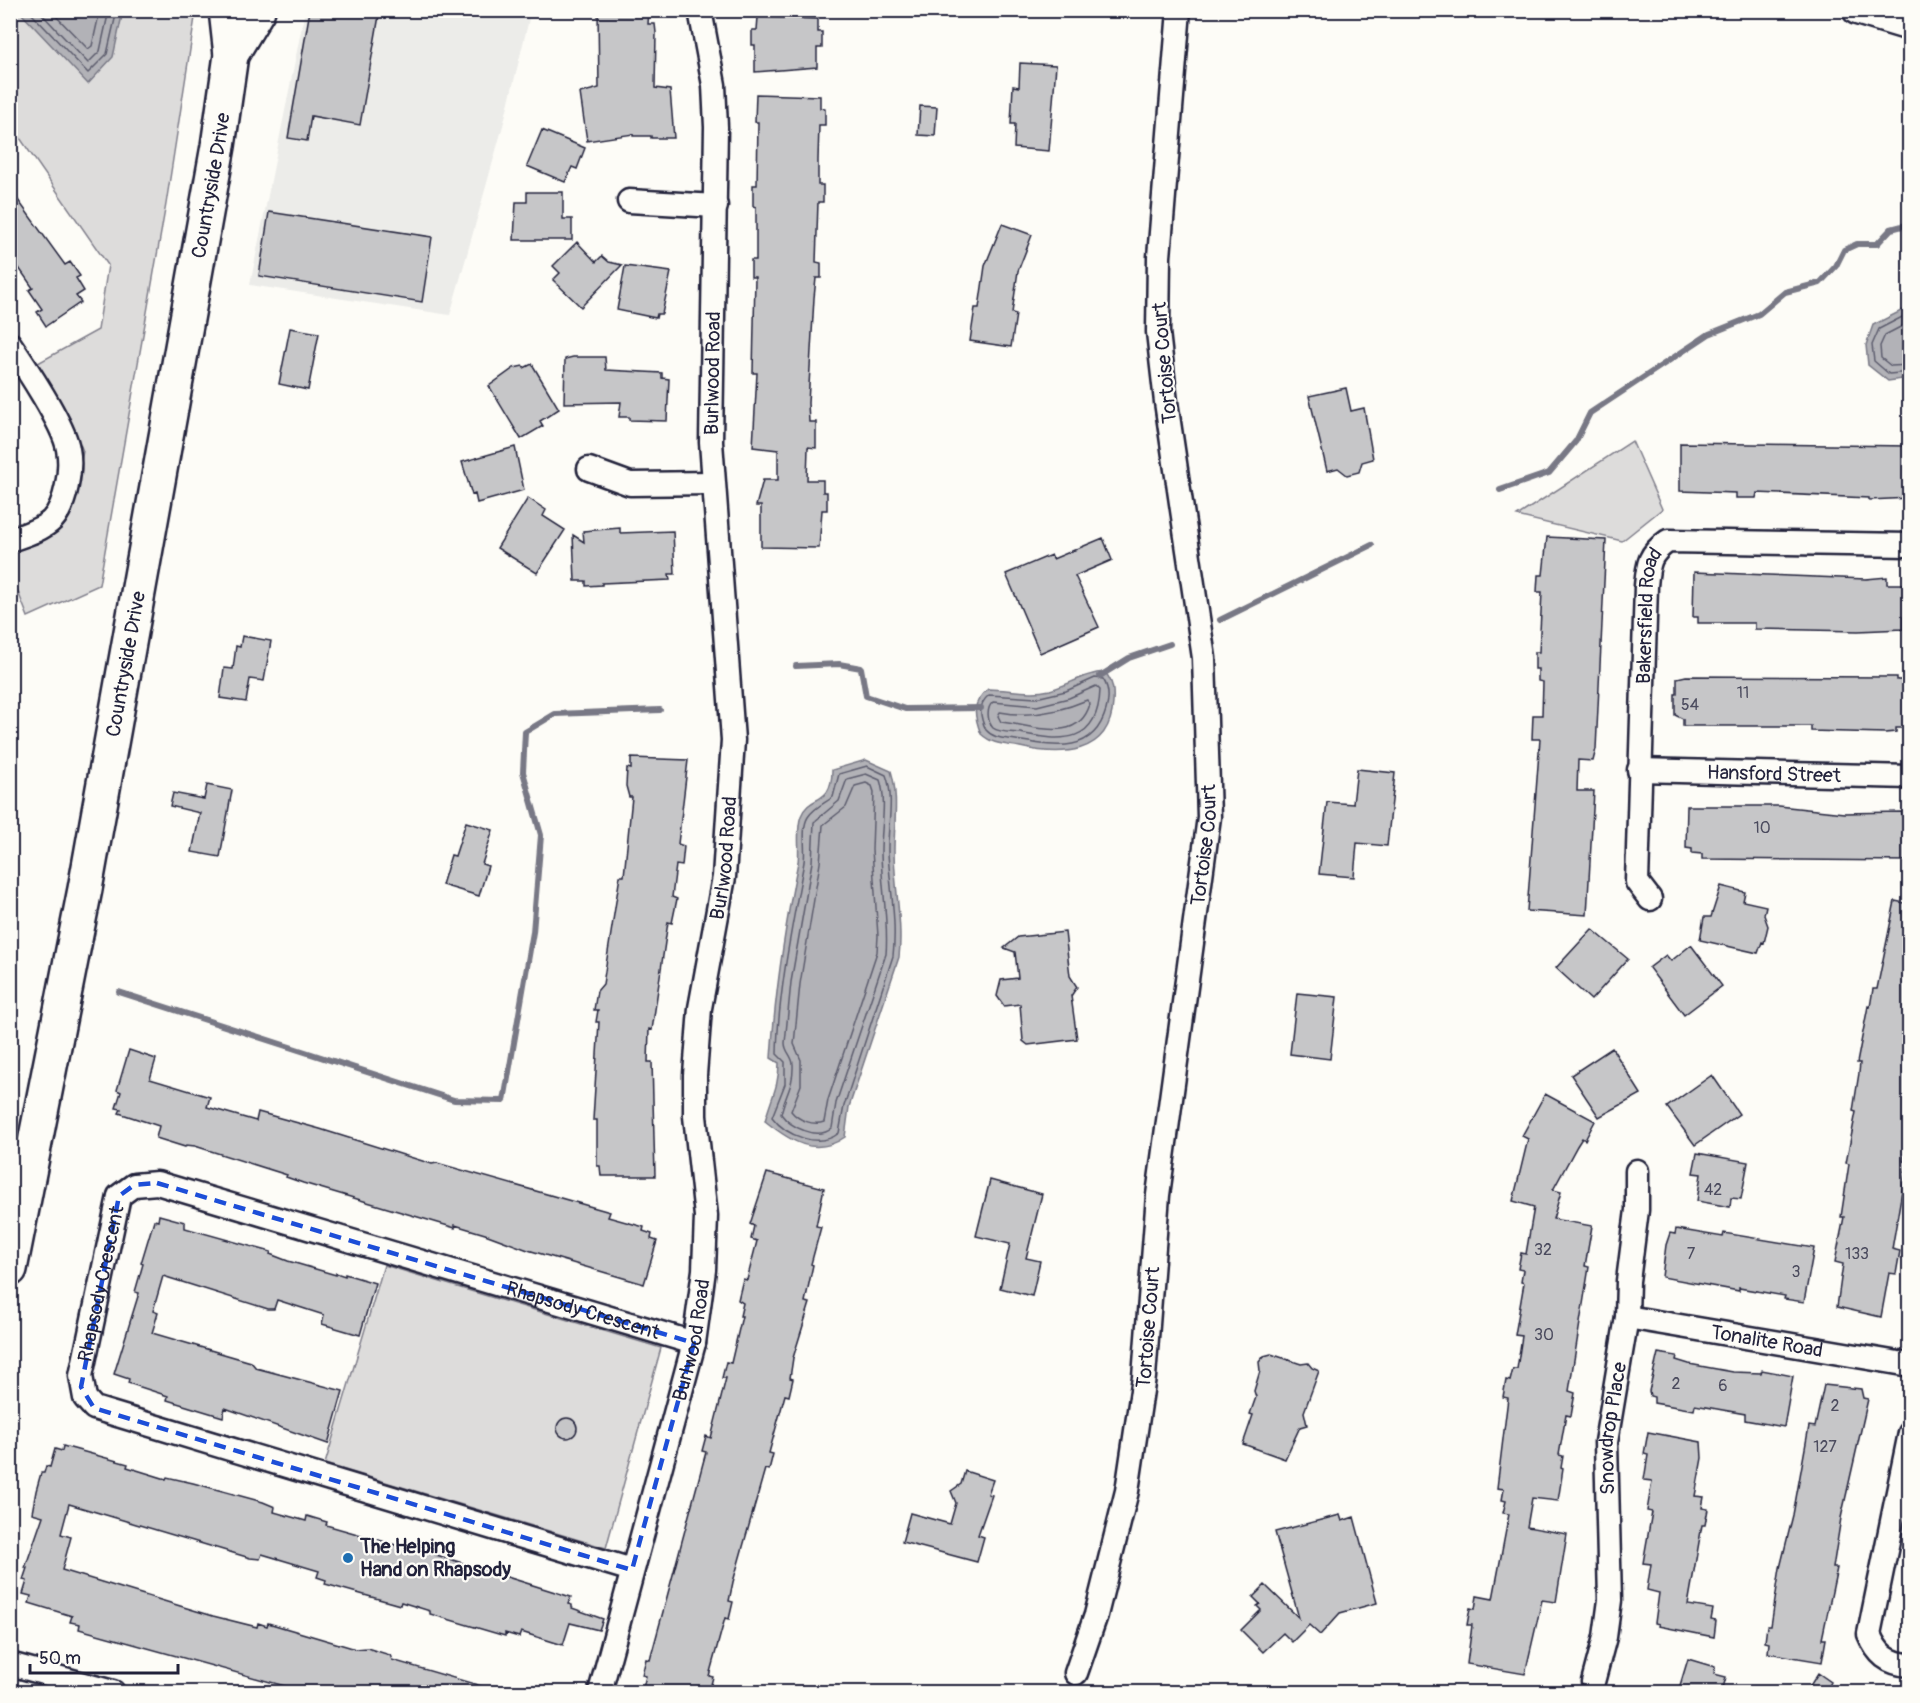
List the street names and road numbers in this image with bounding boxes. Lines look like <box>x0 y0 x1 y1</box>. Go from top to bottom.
street label: Countryside Drive <box>186 111 236 260</box>
street label: Tortoise Court <box>1147 300 1182 425</box>
street label: Burlwood Road <box>699 311 726 435</box>
street label: Bakersfield Road <box>1631 542 1668 684</box>
street label: Countryside Drive <box>100 589 151 739</box>
street label: Hansford Street <box>1707 760 1842 788</box>
street label: Tortoise Court <box>1185 783 1222 907</box>
street label: Burlwood Road <box>704 796 742 922</box>
street label: Rhapsody Crescent <box>72 1203 130 1364</box>
street label: Tortoise Court <box>1130 1265 1166 1390</box>
street label: Rhapsody Crescent <box>503 1276 664 1345</box>
street label: Burlwood Road <box>667 1277 716 1404</box>
street label: Tonalite Road <box>1709 1319 1825 1363</box>
street label: Snowdrop Place <box>1594 1360 1632 1495</box>

